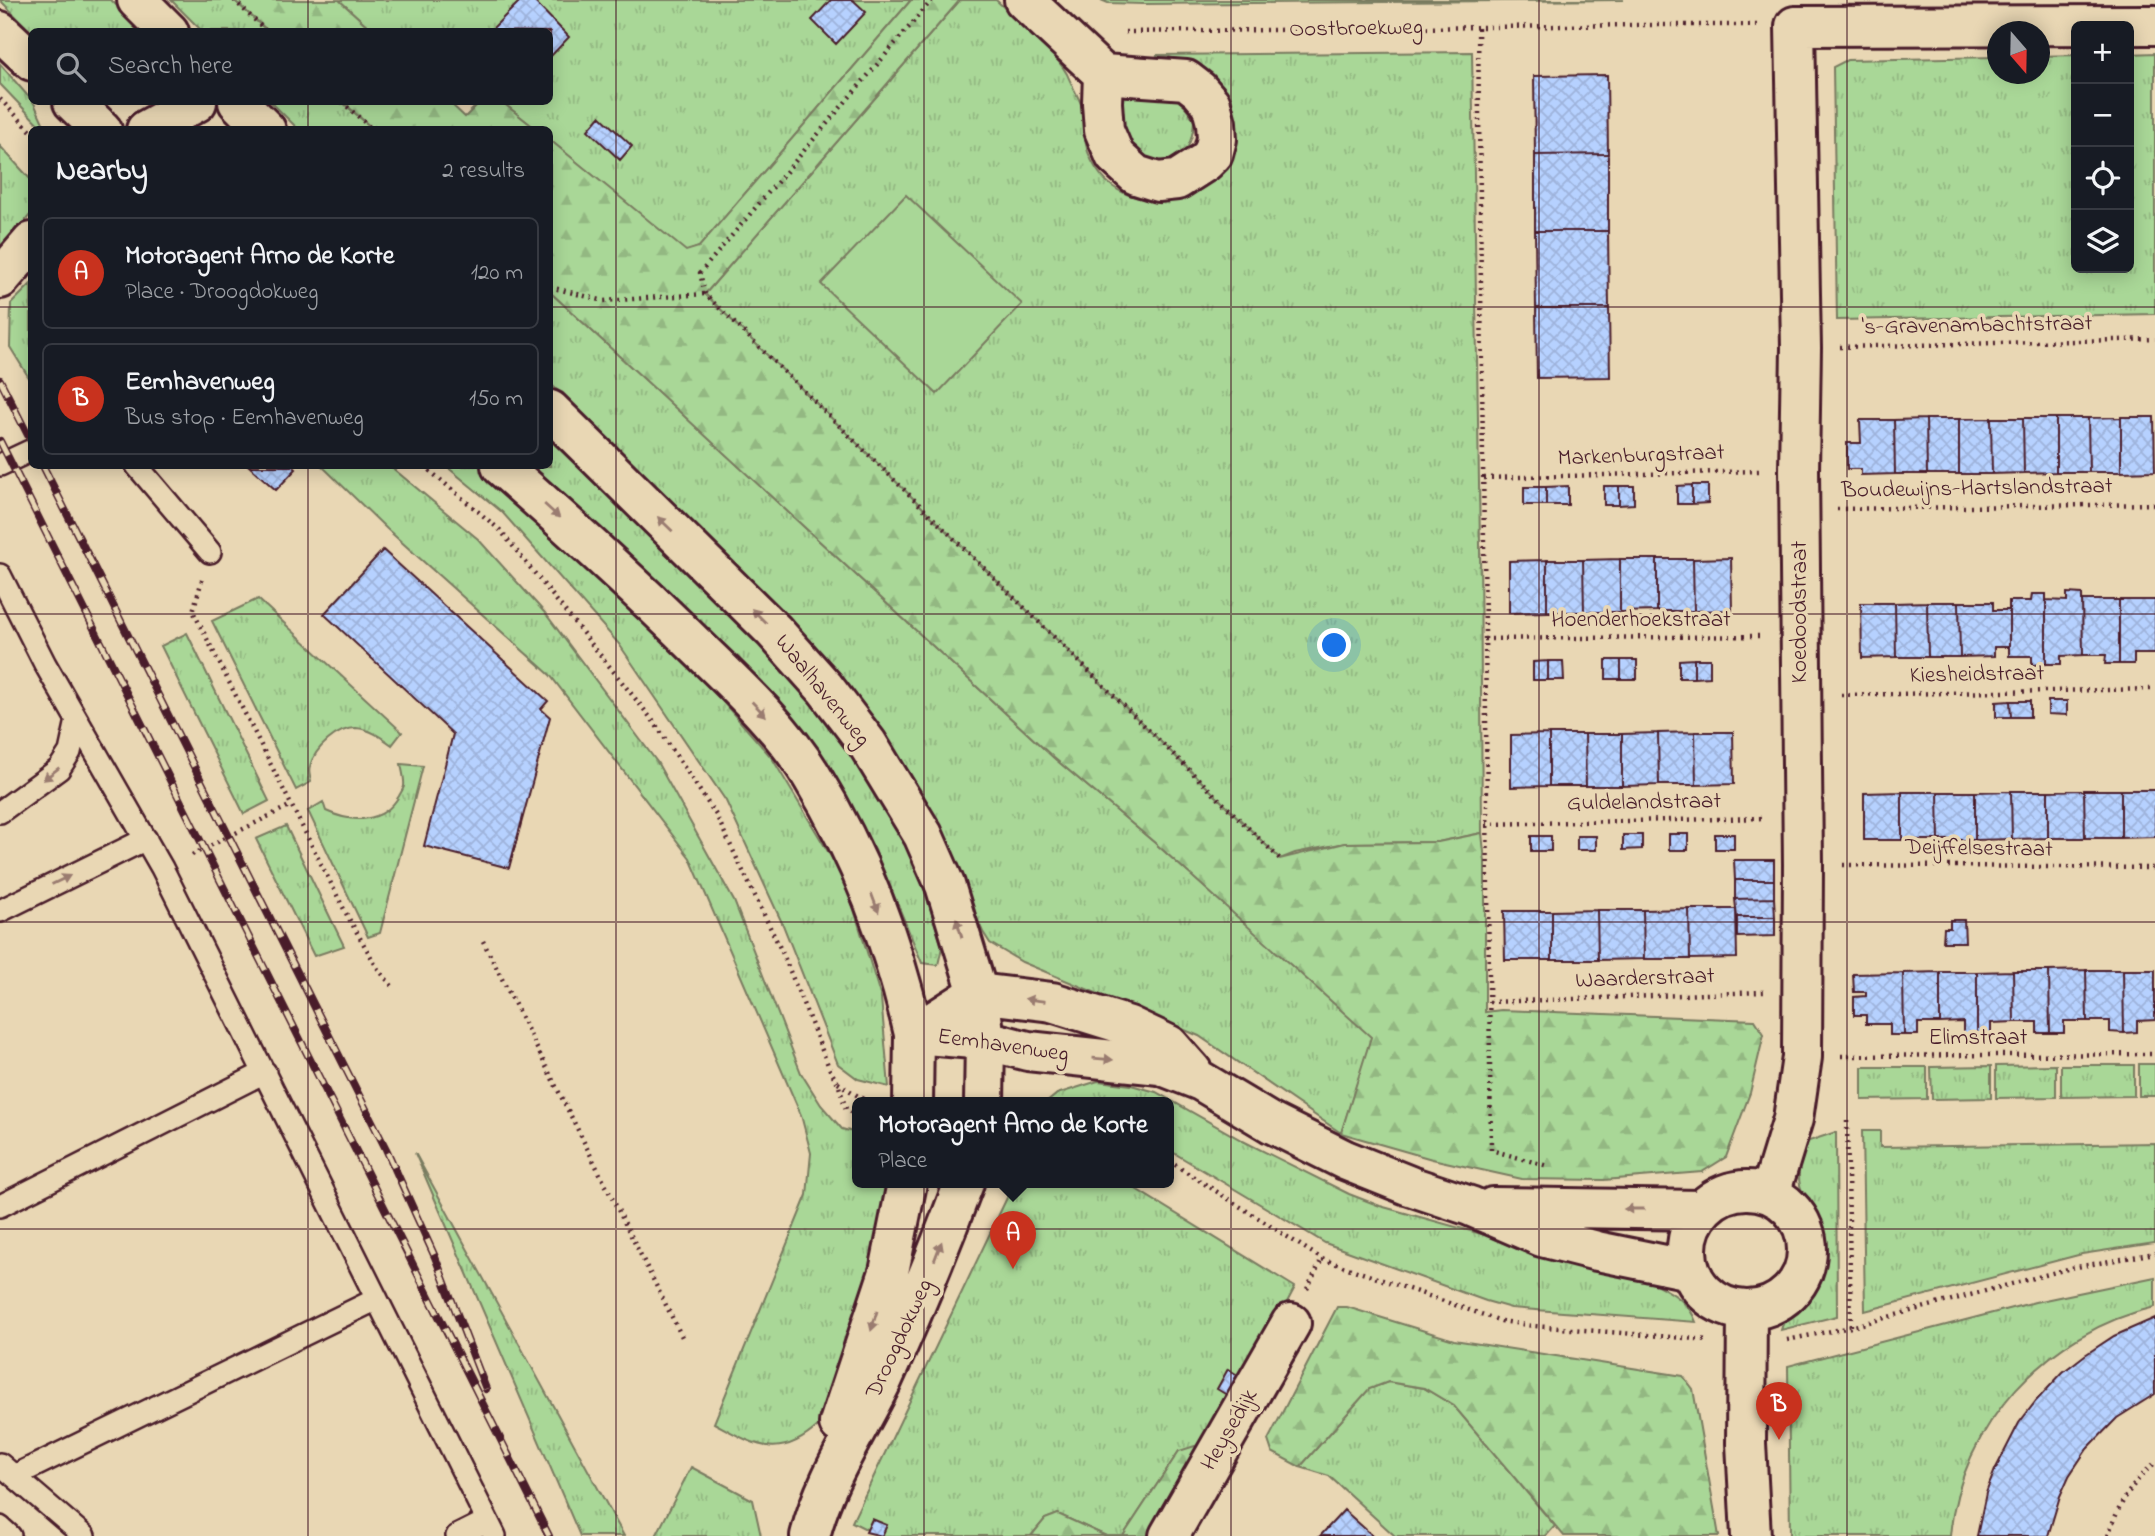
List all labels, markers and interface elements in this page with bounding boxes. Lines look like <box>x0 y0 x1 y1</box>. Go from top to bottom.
street label: Oostbroekweg <box>1289 11 1423 48</box>
north arrow <box>1987 21 2050 84</box>
map controls <box>2071 21 2134 273</box>
button: + <box>2071 21 2134 84</box>
search box <box>28 28 553 105</box>
icon: search <box>52 48 90 86</box>
text: Search here <box>108 48 233 86</box>
button: − <box>2071 84 2134 147</box>
button: locate <box>2071 147 2134 210</box>
text: Nearby <box>56 150 148 194</box>
text: 2 results <box>442 155 525 188</box>
button: layers <box>2071 210 2134 273</box>
text: Motoragent Arno de Korte <box>125 238 394 276</box>
text: A <box>74 257 88 290</box>
text: 120 m <box>471 257 523 290</box>
text: Place · Droogdokweg <box>125 276 318 309</box>
street label: 's-Gravenambachtstraat <box>1861 307 2093 345</box>
text: Eemhavenweg <box>125 364 275 402</box>
text: B <box>73 383 89 416</box>
text: 150 m <box>469 383 523 416</box>
text: Bus stop · Eemhavenweg <box>125 402 364 435</box>
street label: Markenburgstraat <box>1557 437 1725 476</box>
street label: Boudewijns-Hartslandstraat <box>1840 470 2113 508</box>
one-way arrow <box>543 503 560 518</box>
one-way arrow <box>657 516 674 533</box>
street label: Koedoodstraat <box>1784 541 1817 683</box>
street label: Hoenderhoekstraat <box>1551 604 1731 637</box>
one-way arrow <box>751 608 767 624</box>
street label: Waalhavenweg <box>765 627 878 755</box>
your location <box>1317 628 1351 662</box>
street label: Kiesheidstraat <box>1909 657 2045 693</box>
one-way arrow <box>750 701 767 718</box>
one-way arrow <box>42 767 60 782</box>
street label: Guldelandstraat <box>1567 785 1722 821</box>
street label: Deijffelsestraat <box>1904 831 2053 867</box>
one-way arrow <box>51 875 71 886</box>
one-way arrow <box>870 893 881 914</box>
one-way arrow <box>953 917 963 938</box>
street label: Waarderstraat <box>1575 960 1715 998</box>
one-way arrow <box>1023 994 1045 1005</box>
street label: Eemhavenweg <box>935 1020 1071 1073</box>
street label: Elimstraat <box>1929 1022 2028 1055</box>
one-way arrow <box>1092 1054 1114 1065</box>
popup <box>852 1097 1174 1188</box>
text: Motoragent Arno de Korte <box>878 1107 1148 1145</box>
text: Place <box>878 1145 927 1178</box>
one-way arrow <box>1623 1203 1645 1215</box>
pin: A <box>990 1211 1036 1269</box>
one-way arrow <box>933 1241 944 1262</box>
street label: Droogdokweg <box>858 1274 943 1405</box>
one-way arrow <box>868 1310 878 1331</box>
street label: Heysedijk <box>1193 1382 1269 1478</box>
pin: B <box>1756 1382 1802 1440</box>

